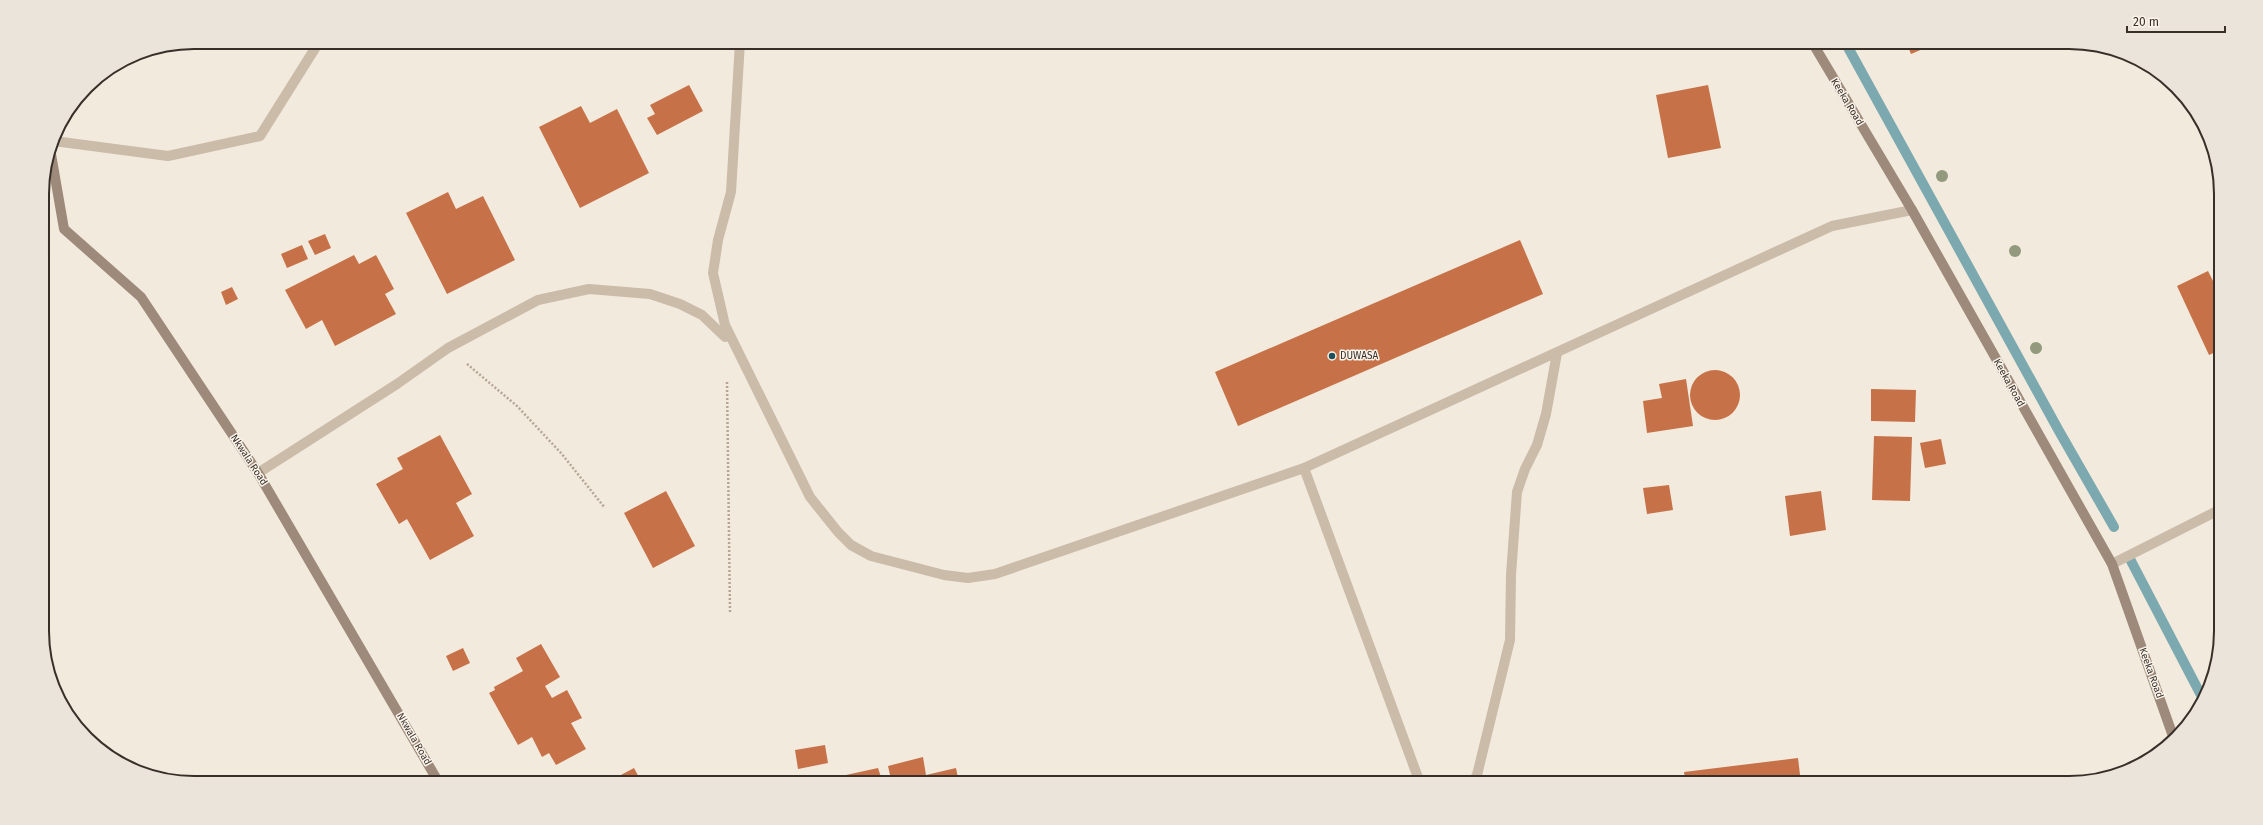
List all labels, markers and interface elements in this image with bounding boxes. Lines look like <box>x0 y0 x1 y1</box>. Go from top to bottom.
scale bar <box>2127 8 2225 34</box>
text: 20 m <box>2133 15 2159 29</box>
street label: Keeka Road <box>1828 76 1866 128</box>
place label: DUWASA <box>1340 350 1378 362</box>
marker: DUWASA <box>1327 351 1337 361</box>
street label: Keeka Road <box>1991 357 2027 409</box>
street label: Nkwala Road <box>228 432 270 488</box>
street label: Keeka Road <box>2136 646 2166 700</box>
street label: Nkwala Road <box>394 711 434 767</box>

